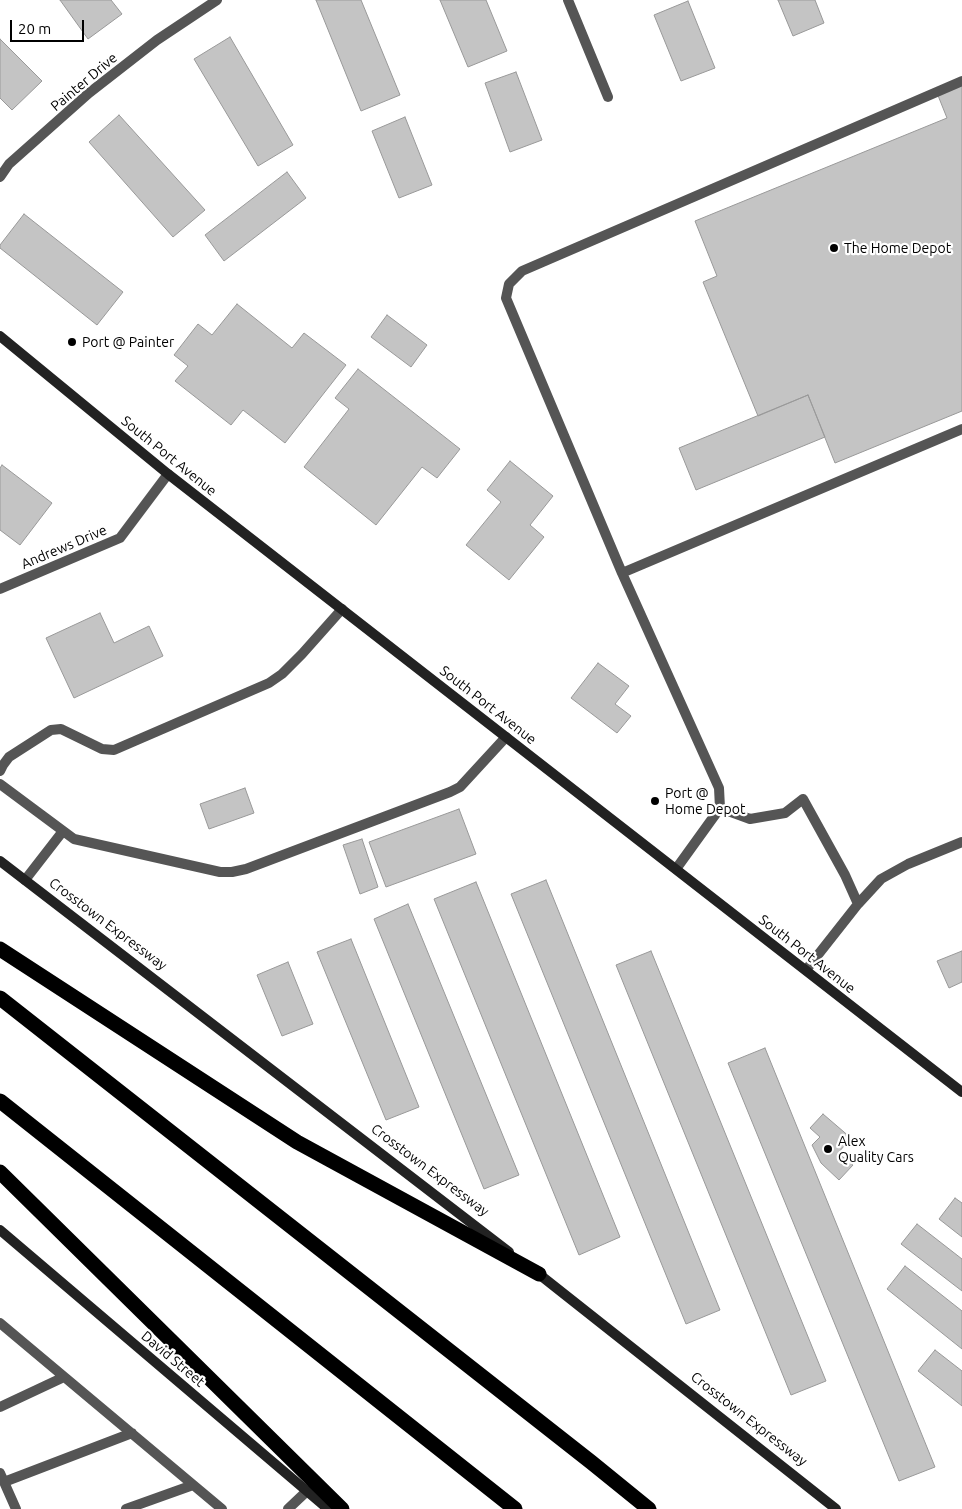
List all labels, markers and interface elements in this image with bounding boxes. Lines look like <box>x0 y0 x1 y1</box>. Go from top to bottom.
scale bar <box>12 10 86 42</box>
text: 20 m <box>18 20 51 37</box>
street label: Painter Drive <box>47 49 121 115</box>
place label: The Home Depot <box>844 240 951 256</box>
marker: The Home Depot <box>828 242 840 254</box>
place label: Port @ Painter <box>82 334 174 350</box>
marker: Port @ Painter <box>66 336 78 348</box>
street label: South Port Avenue <box>118 412 220 500</box>
street label: Andrews Drive <box>19 521 109 573</box>
street label: South Port Avenue <box>436 662 540 748</box>
place label: Port @ Home Depot <box>665 785 745 818</box>
marker: Port @ Home Depot <box>649 795 661 807</box>
street label: Crosstown Expressway <box>46 874 170 974</box>
street label: South Port Avenue <box>755 911 859 997</box>
street label: Crosstown Expressway <box>368 1120 492 1220</box>
place label: Alex Quality Cars <box>838 1133 914 1166</box>
marker: Alex Quality Cars <box>822 1143 834 1155</box>
street label: David Street <box>138 1328 208 1390</box>
street label: Crosstown Expressway <box>687 1368 811 1470</box>

